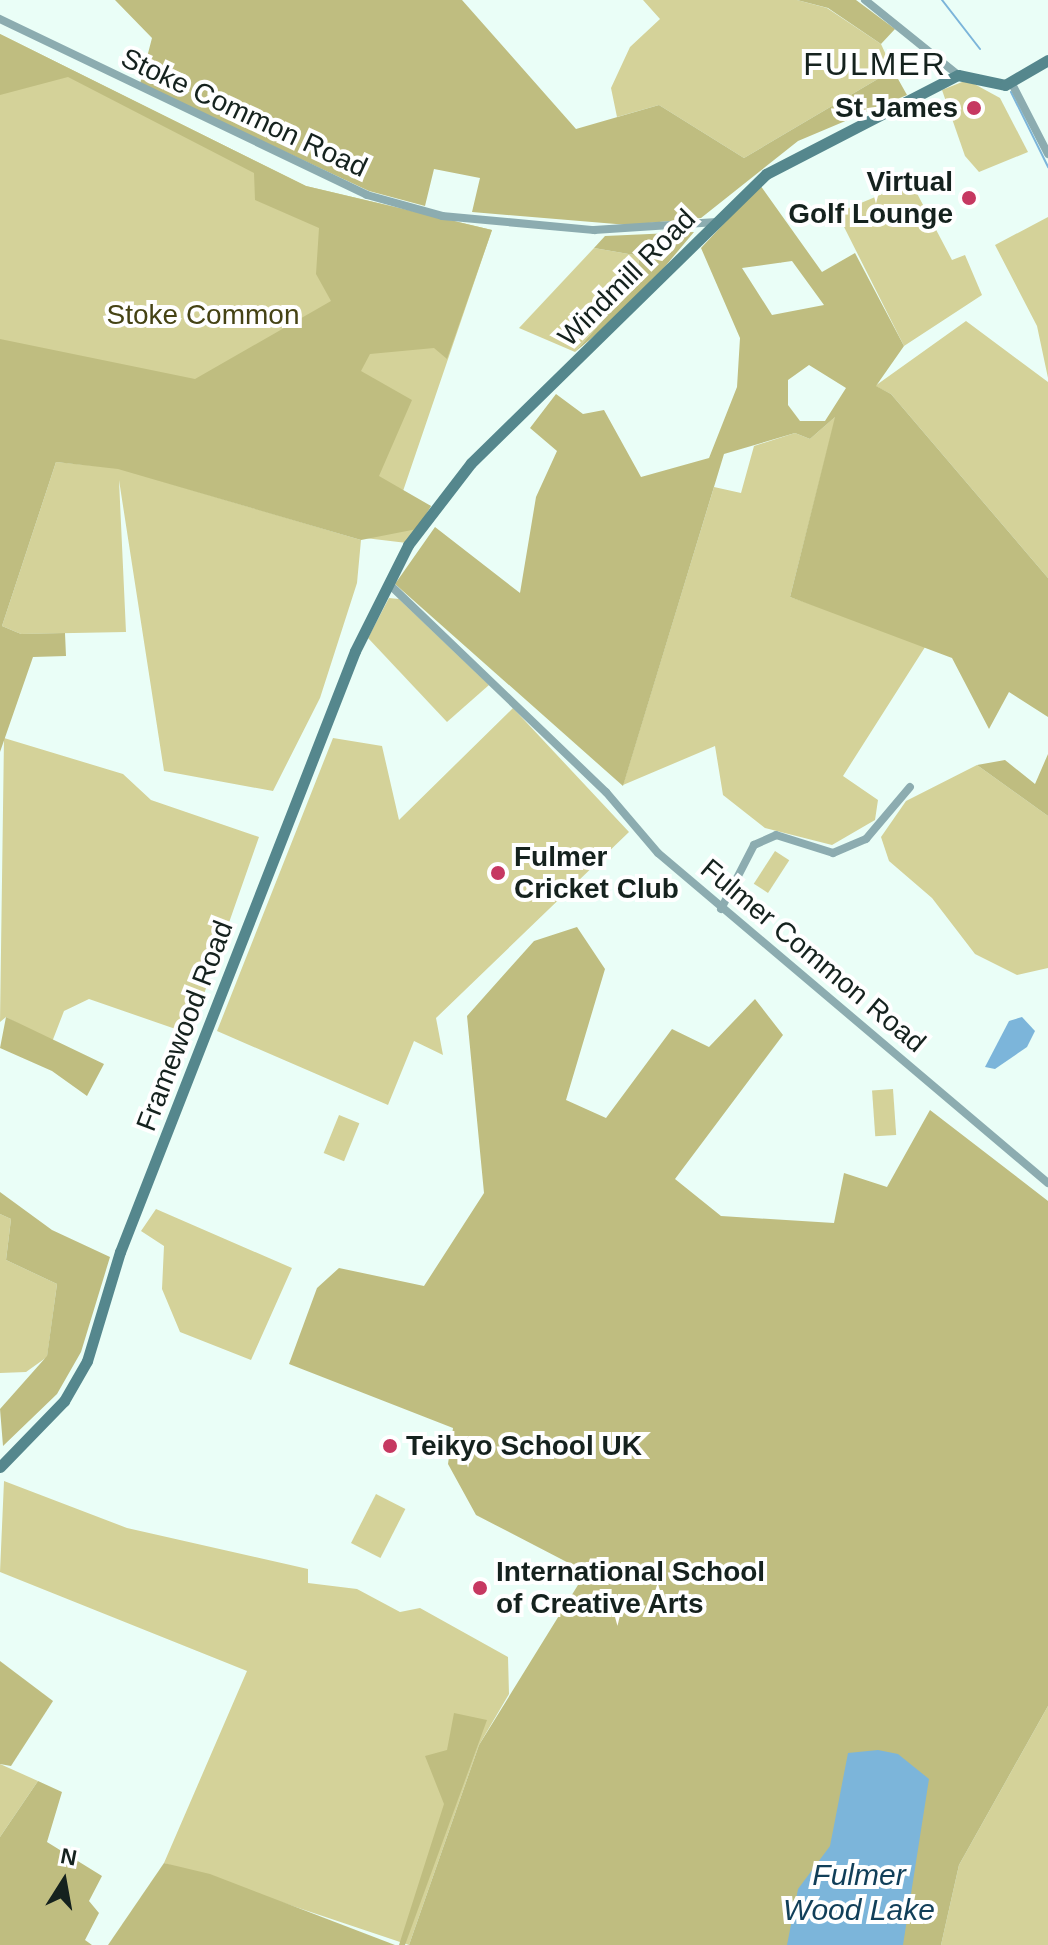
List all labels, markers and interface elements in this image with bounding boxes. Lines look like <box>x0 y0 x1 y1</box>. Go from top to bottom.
street label: Stoke Common Road <box>116 41 372 185</box>
district label: FULMER <box>803 45 947 83</box>
place label: St James <box>835 91 958 125</box>
marker: St James <box>965 99 983 117</box>
place label: Virtual Golf Lounge <box>788 165 953 231</box>
marker: Virtual Golf Lounge <box>960 189 978 207</box>
street label: Windmill Road <box>551 202 703 354</box>
park label: Stoke Common <box>107 298 299 332</box>
place label: Fulmer Cricket Club <box>514 840 679 906</box>
street label: Fulmer Common Road <box>694 852 932 1060</box>
marker: Fulmer Cricket Club <box>489 864 507 882</box>
street label: Framewood Road <box>129 916 241 1136</box>
place label: Teikyo School UK <box>406 1429 642 1463</box>
marker: Teikyo School UK <box>381 1437 399 1455</box>
place label: International School of Creative Arts <box>496 1555 765 1621</box>
marker: International School of Creative Arts <box>471 1579 489 1597</box>
north arrow <box>24 1841 104 1921</box>
text: N <box>58 1843 79 1871</box>
water label: Fulmer Wood Lake <box>783 1857 935 1928</box>

